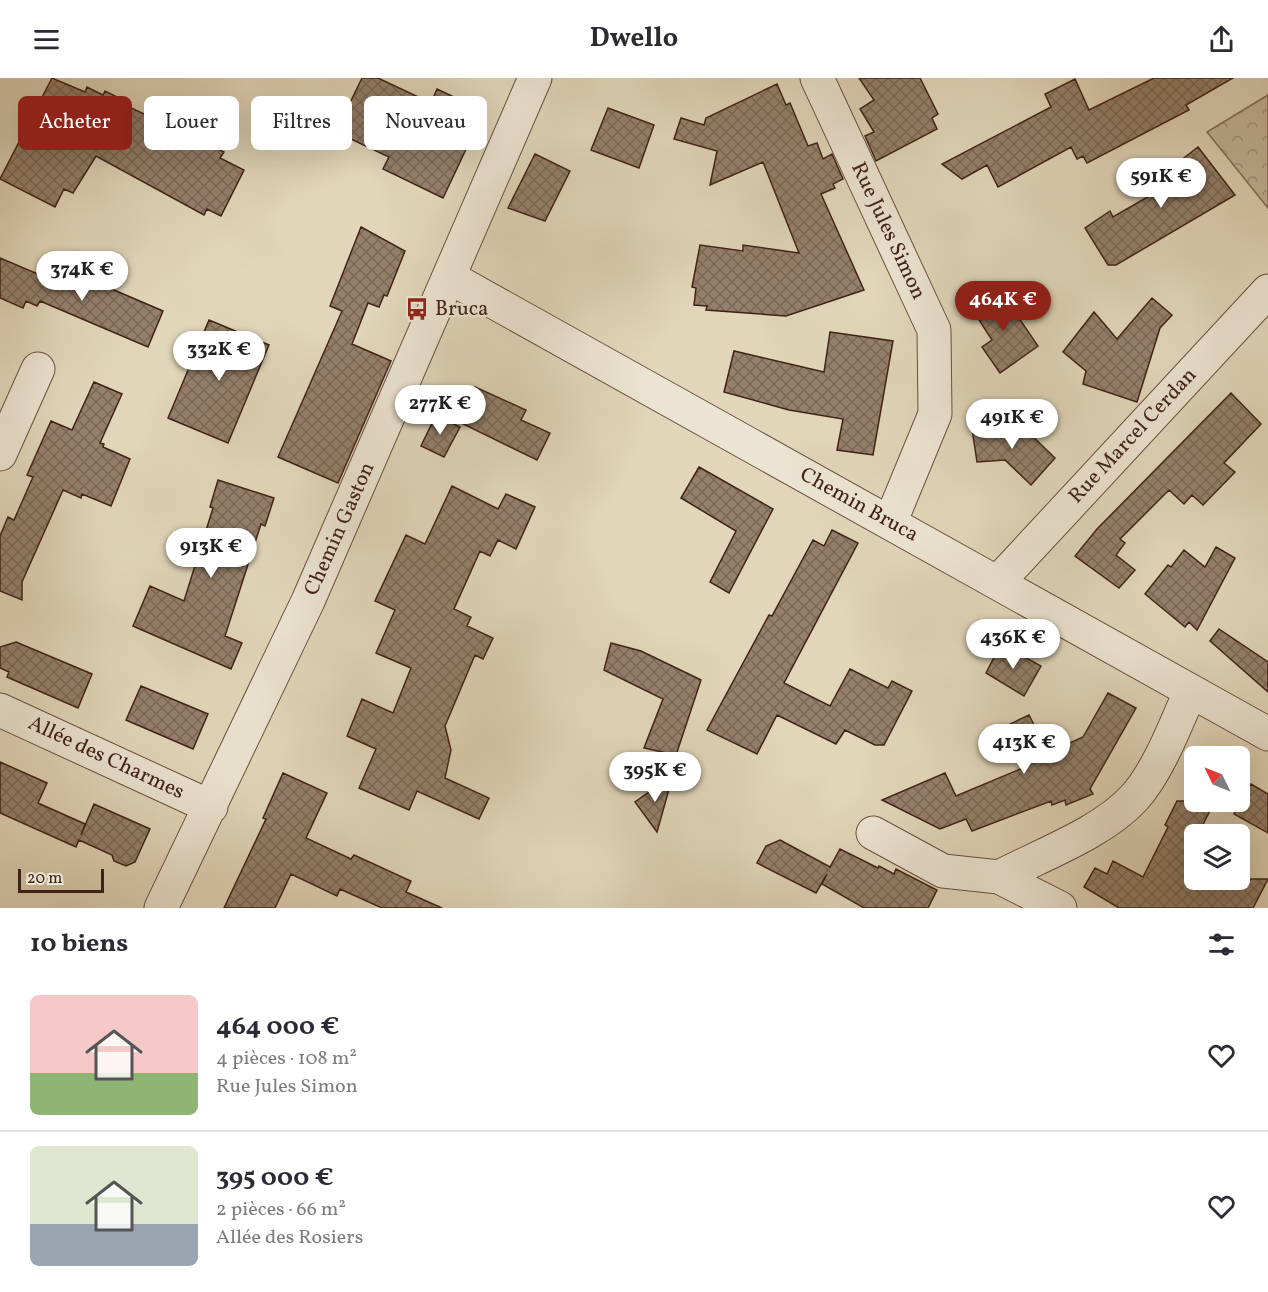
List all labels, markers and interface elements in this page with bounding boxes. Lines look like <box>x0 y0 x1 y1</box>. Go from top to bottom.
text: Dwello <box>590 20 678 58</box>
icon: menu <box>30 23 63 56</box>
icon: share <box>1205 23 1238 56</box>
chip: Acheter <box>18 96 132 150</box>
chip: Louer <box>144 96 239 150</box>
chip: Filtres <box>251 96 352 150</box>
chip: Nouveau <box>364 96 487 150</box>
street label: Rue Jules Simon <box>843 157 933 305</box>
pin: 591K € <box>1112 158 1210 209</box>
text: 591K € <box>1130 163 1192 191</box>
pin: 374K € <box>33 251 131 302</box>
text: 374K € <box>50 256 114 284</box>
pin: 464K € <box>954 281 1052 332</box>
text: 464K € <box>969 286 1037 314</box>
place label: Bruca <box>435 295 489 324</box>
bus stop icon: Bruca <box>404 296 430 322</box>
pin: 332K € <box>170 331 268 382</box>
text: 332K € <box>187 336 251 364</box>
street label: Rue Marcel Cerdan <box>1062 362 1204 510</box>
pin: 277K € <box>391 385 489 436</box>
text: 277K € <box>409 390 471 418</box>
pin: 491K € <box>963 399 1061 450</box>
text: 491K € <box>980 404 1044 432</box>
street label: Chemin Gaston <box>298 458 382 600</box>
street label: Chemin Bruca <box>795 460 923 550</box>
pin: 913K € <box>162 528 260 579</box>
text: 913K € <box>180 533 242 561</box>
pin: 436K € <box>964 619 1062 670</box>
text: 436K € <box>980 624 1046 652</box>
street label: Allée des Charmes <box>23 709 189 807</box>
pin: 413K € <box>975 724 1073 775</box>
text: 413K € <box>992 729 1056 757</box>
north arrow <box>1184 746 1250 812</box>
map controls <box>1184 746 1250 890</box>
pin: 395K € <box>606 752 704 803</box>
text: 395K € <box>623 757 687 785</box>
button: layers <box>1184 824 1250 890</box>
scale bar <box>18 866 104 894</box>
text: 20 m <box>27 868 62 890</box>
text: 10 biens <box>30 926 128 962</box>
icon: filters <box>1205 928 1238 961</box>
text: 464 000 € <box>216 1009 339 1045</box>
icon: home <box>78 1019 150 1091</box>
icon: heart <box>1205 1039 1238 1072</box>
text: 4 pièces · 108 m² <box>216 1045 357 1073</box>
text: Rue Jules Simon <box>216 1073 358 1101</box>
text: 395 000 € <box>216 1160 334 1196</box>
icon: home <box>78 1170 150 1242</box>
icon: heart <box>1205 1190 1238 1223</box>
text: 2 pièces · 66 m² <box>216 1196 346 1224</box>
text: Allée des Rosiers <box>216 1224 363 1252</box>

